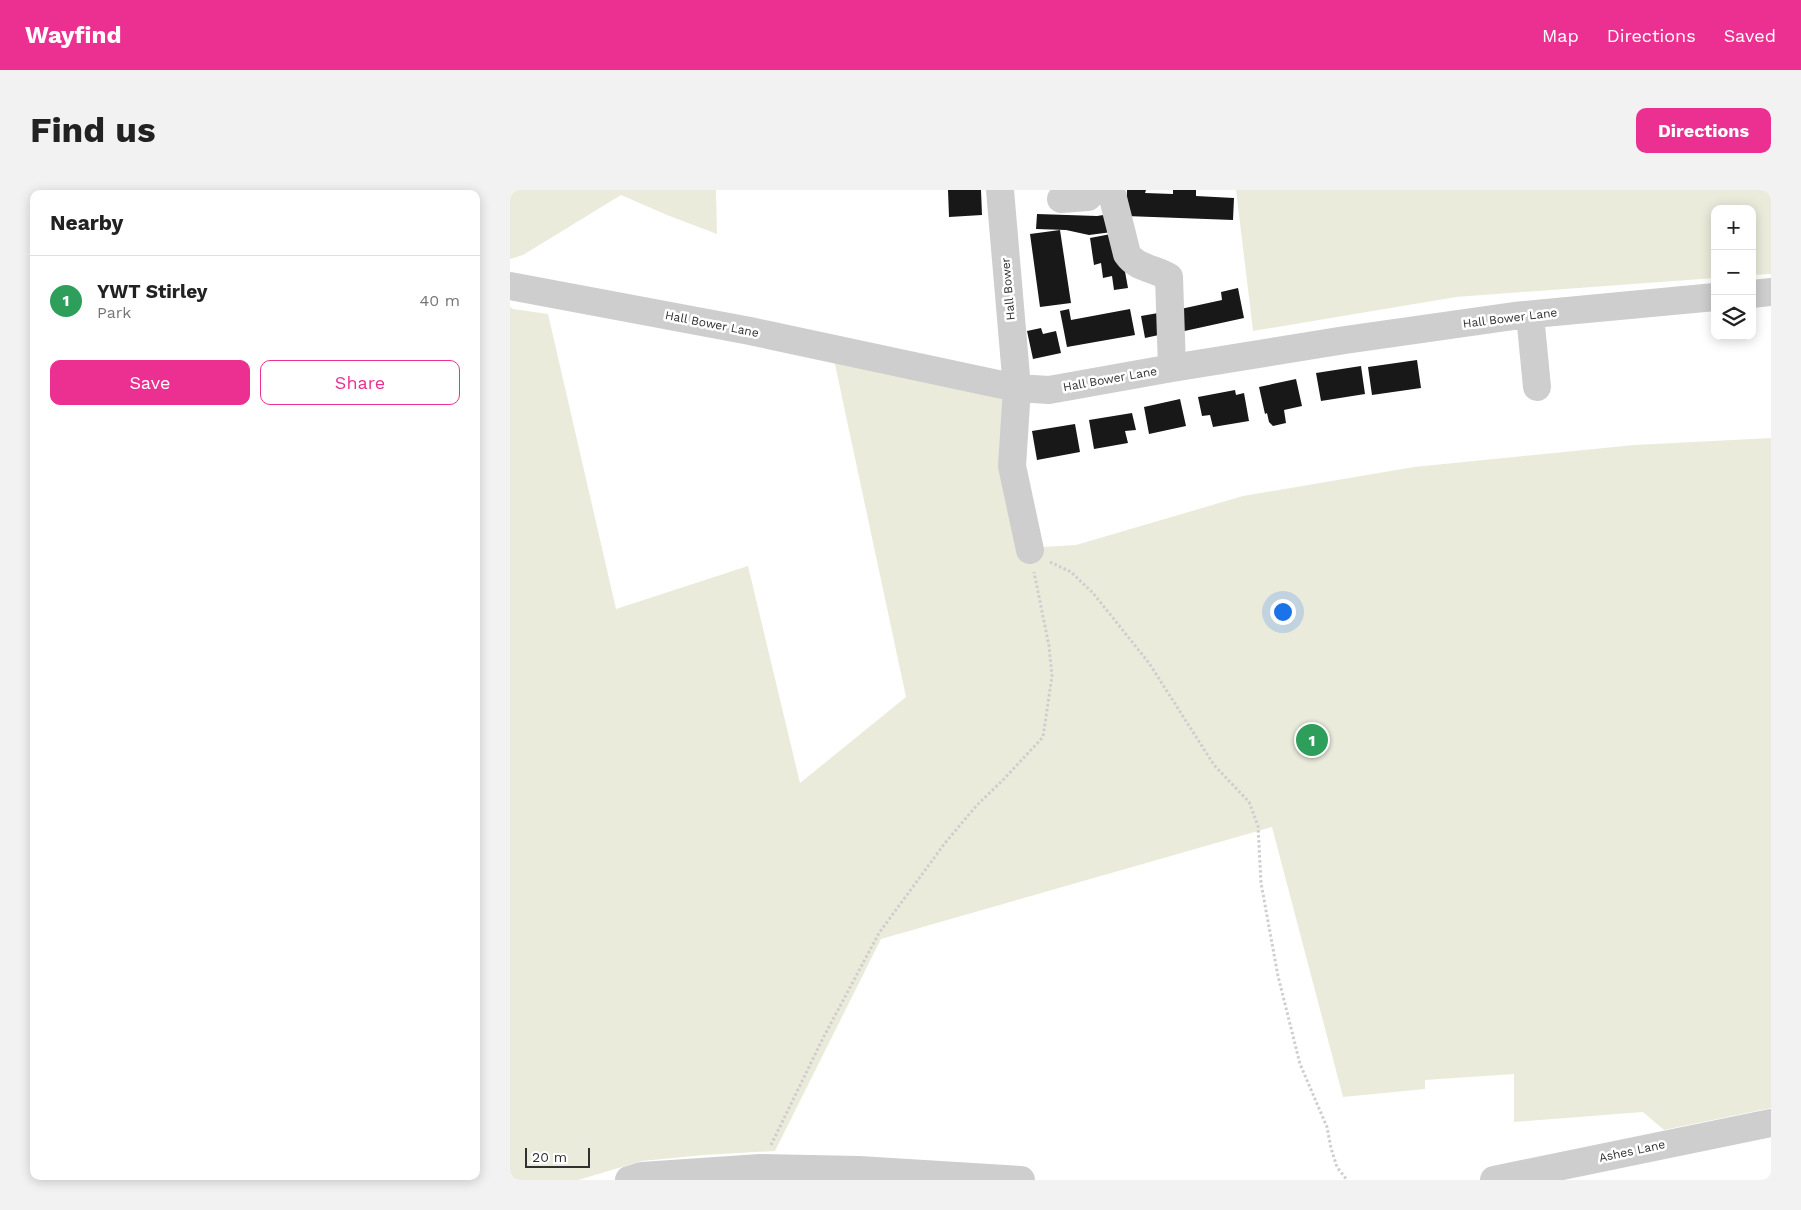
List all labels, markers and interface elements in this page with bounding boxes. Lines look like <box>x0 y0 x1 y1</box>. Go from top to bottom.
text: Wayfind <box>25 21 121 49</box>
text: Map <box>1542 25 1579 46</box>
text: Directions <box>1607 25 1696 46</box>
text: Saved <box>1724 25 1776 46</box>
button: Directions <box>1636 108 1771 153</box>
text: Find us <box>30 109 156 151</box>
map controls <box>1711 205 1756 340</box>
button: + <box>1711 205 1756 250</box>
text: Nearby <box>50 210 123 235</box>
button: − <box>1711 250 1756 295</box>
street label: Hall Bower <box>998 257 1018 321</box>
text: YWT Stirley <box>97 280 208 303</box>
text: 1 <box>63 291 69 310</box>
text: 40 m <box>420 291 460 310</box>
button: layers <box>1711 295 1756 340</box>
text: Park <box>97 303 131 322</box>
street label: Hall Bower Lane <box>1462 305 1558 331</box>
street label: Hall Bower Lane <box>664 308 760 340</box>
button: Save <box>50 360 250 405</box>
button: Share <box>260 360 460 405</box>
street label: Hall Bower Lane <box>1062 364 1158 394</box>
your location <box>1270 599 1296 625</box>
pin: 1 <box>1296 721 1328 759</box>
street label: Ashes Lane <box>1598 1137 1666 1165</box>
scale bar <box>525 1145 590 1168</box>
text: 20 m <box>532 1149 567 1165</box>

